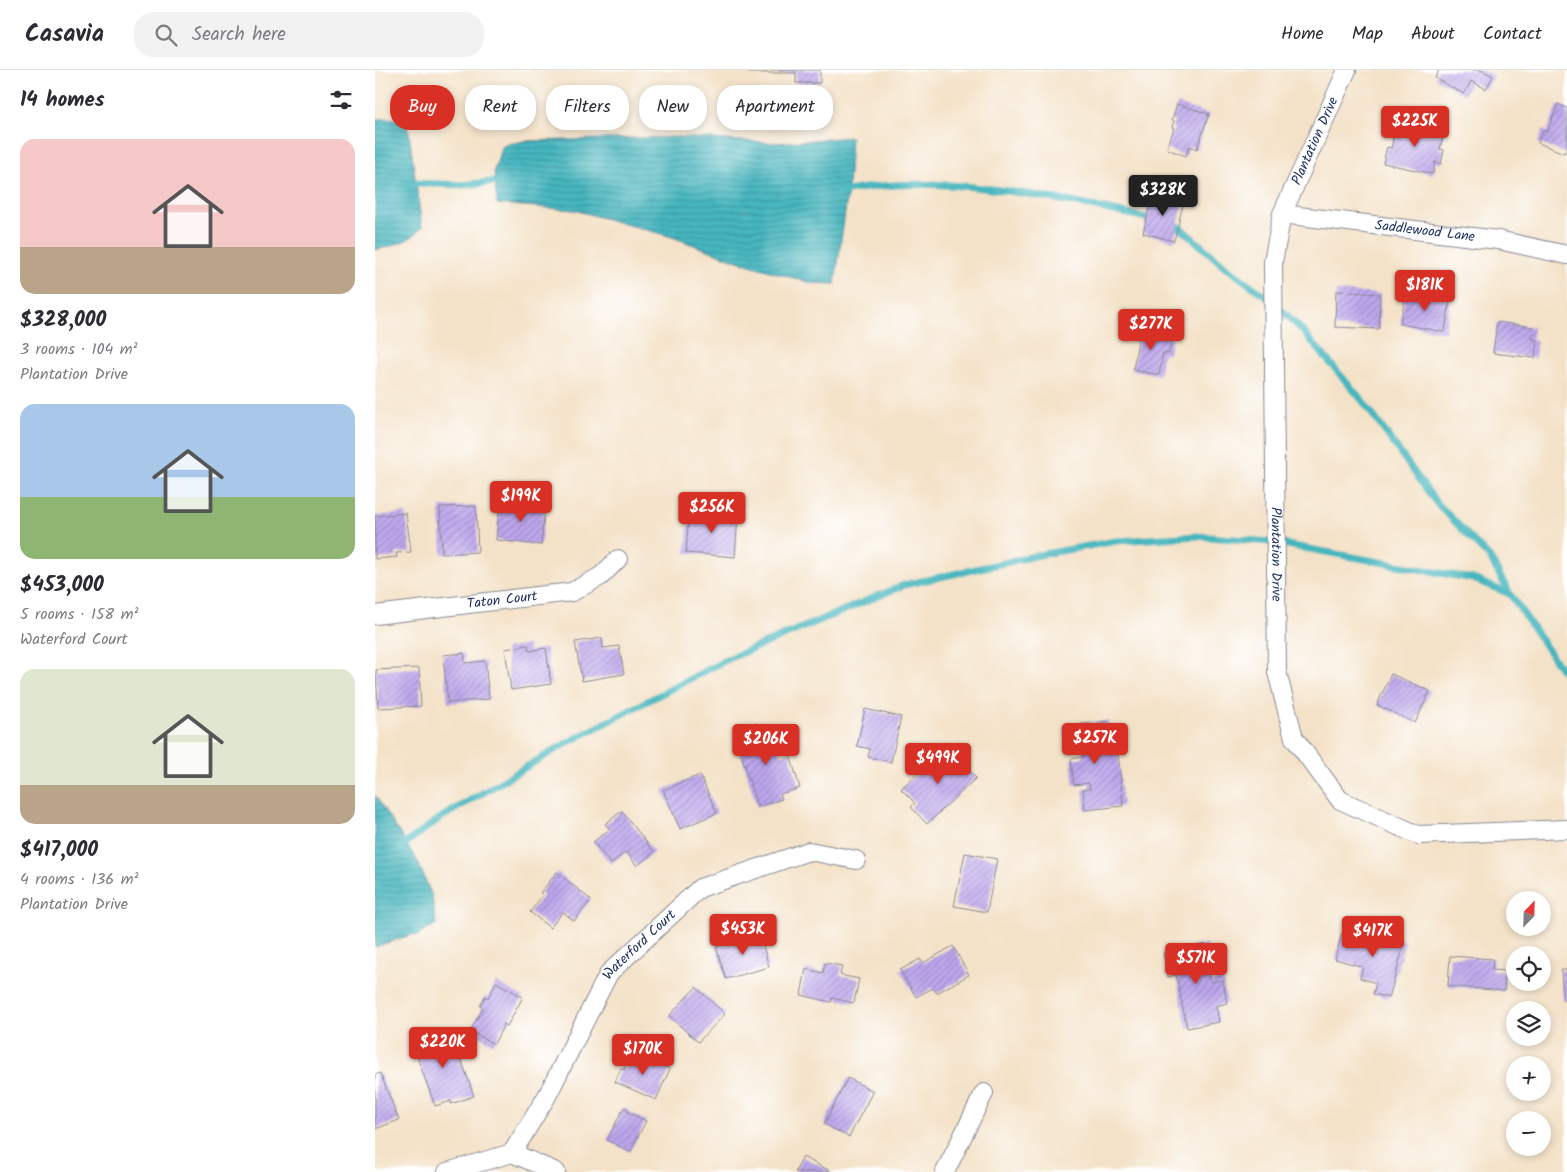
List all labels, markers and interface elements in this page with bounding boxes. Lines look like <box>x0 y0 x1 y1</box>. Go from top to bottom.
search box <box>134 12 484 57</box>
text: Casavia <box>25 15 104 54</box>
text: Search here <box>192 20 286 50</box>
text: Home <box>1281 20 1324 49</box>
text: Map <box>1352 20 1383 49</box>
text: About <box>1411 20 1455 49</box>
text: Contact <box>1483 20 1542 49</box>
icon: search <box>152 21 180 49</box>
text: 14 homes <box>20 84 105 117</box>
chip: Buy <box>390 85 455 130</box>
chip: Rent <box>465 85 536 130</box>
chip: Filters <box>546 85 629 130</box>
chip: New <box>639 85 707 130</box>
chip: Apartment <box>717 85 833 130</box>
icon: filters <box>327 86 355 114</box>
street label: Plantation Drive <box>1286 93 1345 189</box>
pin: $225K <box>1380 106 1450 148</box>
text: $225K <box>1392 109 1438 134</box>
icon: home <box>143 171 233 261</box>
pin: $328K <box>1128 174 1198 217</box>
text: $328K <box>1140 178 1186 203</box>
street label: Saddlewood Lane <box>1374 214 1477 248</box>
pin: $181K <box>1390 270 1460 312</box>
text: $181K <box>1406 273 1444 298</box>
text: $328,000 <box>20 304 106 337</box>
pin: $277K <box>1116 308 1186 351</box>
text: $277K <box>1129 312 1173 337</box>
text: 3 rooms · 104 m² <box>20 337 137 362</box>
text: Plantation Drive <box>20 362 128 387</box>
icon: home <box>143 436 233 526</box>
pin: $199K <box>486 480 556 523</box>
text: $199K <box>501 484 541 509</box>
pin: $256K <box>677 492 747 534</box>
text: $256K <box>689 495 735 520</box>
street label: Plantation Drive <box>1264 507 1287 602</box>
text: $453,000 <box>20 569 104 602</box>
street label: Taton Court <box>466 585 539 615</box>
text: 5 rooms · 158 m² <box>20 602 138 627</box>
text: Waterford Court <box>20 627 128 652</box>
icon: home <box>143 701 233 791</box>
pin: $257K <box>1060 722 1130 765</box>
pin: $206K <box>731 724 801 766</box>
text: $257K <box>1073 726 1117 751</box>
text: $206K <box>743 727 789 752</box>
pin: $499K <box>903 742 973 785</box>
text: $499K <box>916 746 960 771</box>
text: $417,000 <box>20 834 98 867</box>
text: 4 rooms · 136 m² <box>20 867 138 892</box>
north arrow <box>1506 891 1551 936</box>
map controls <box>1506 891 1551 1156</box>
text: Plantation Drive <box>20 892 128 917</box>
street label: Waterford Court <box>597 904 682 983</box>
pin: $453K <box>708 914 778 956</box>
pin: $417K <box>1338 916 1408 958</box>
text: $453K <box>721 917 765 942</box>
text: $417K <box>1353 919 1393 944</box>
pin: $571K <box>1161 942 1231 985</box>
text: $571K <box>1176 946 1216 971</box>
button: locate <box>1506 946 1551 991</box>
button: layers <box>1506 1001 1551 1046</box>
pin: $220K <box>408 1026 478 1069</box>
text: $220K <box>420 1030 466 1055</box>
pin: $170K <box>608 1034 678 1076</box>
text: $170K <box>623 1037 663 1062</box>
button: + <box>1506 1056 1551 1101</box>
button: − <box>1506 1111 1551 1156</box>

